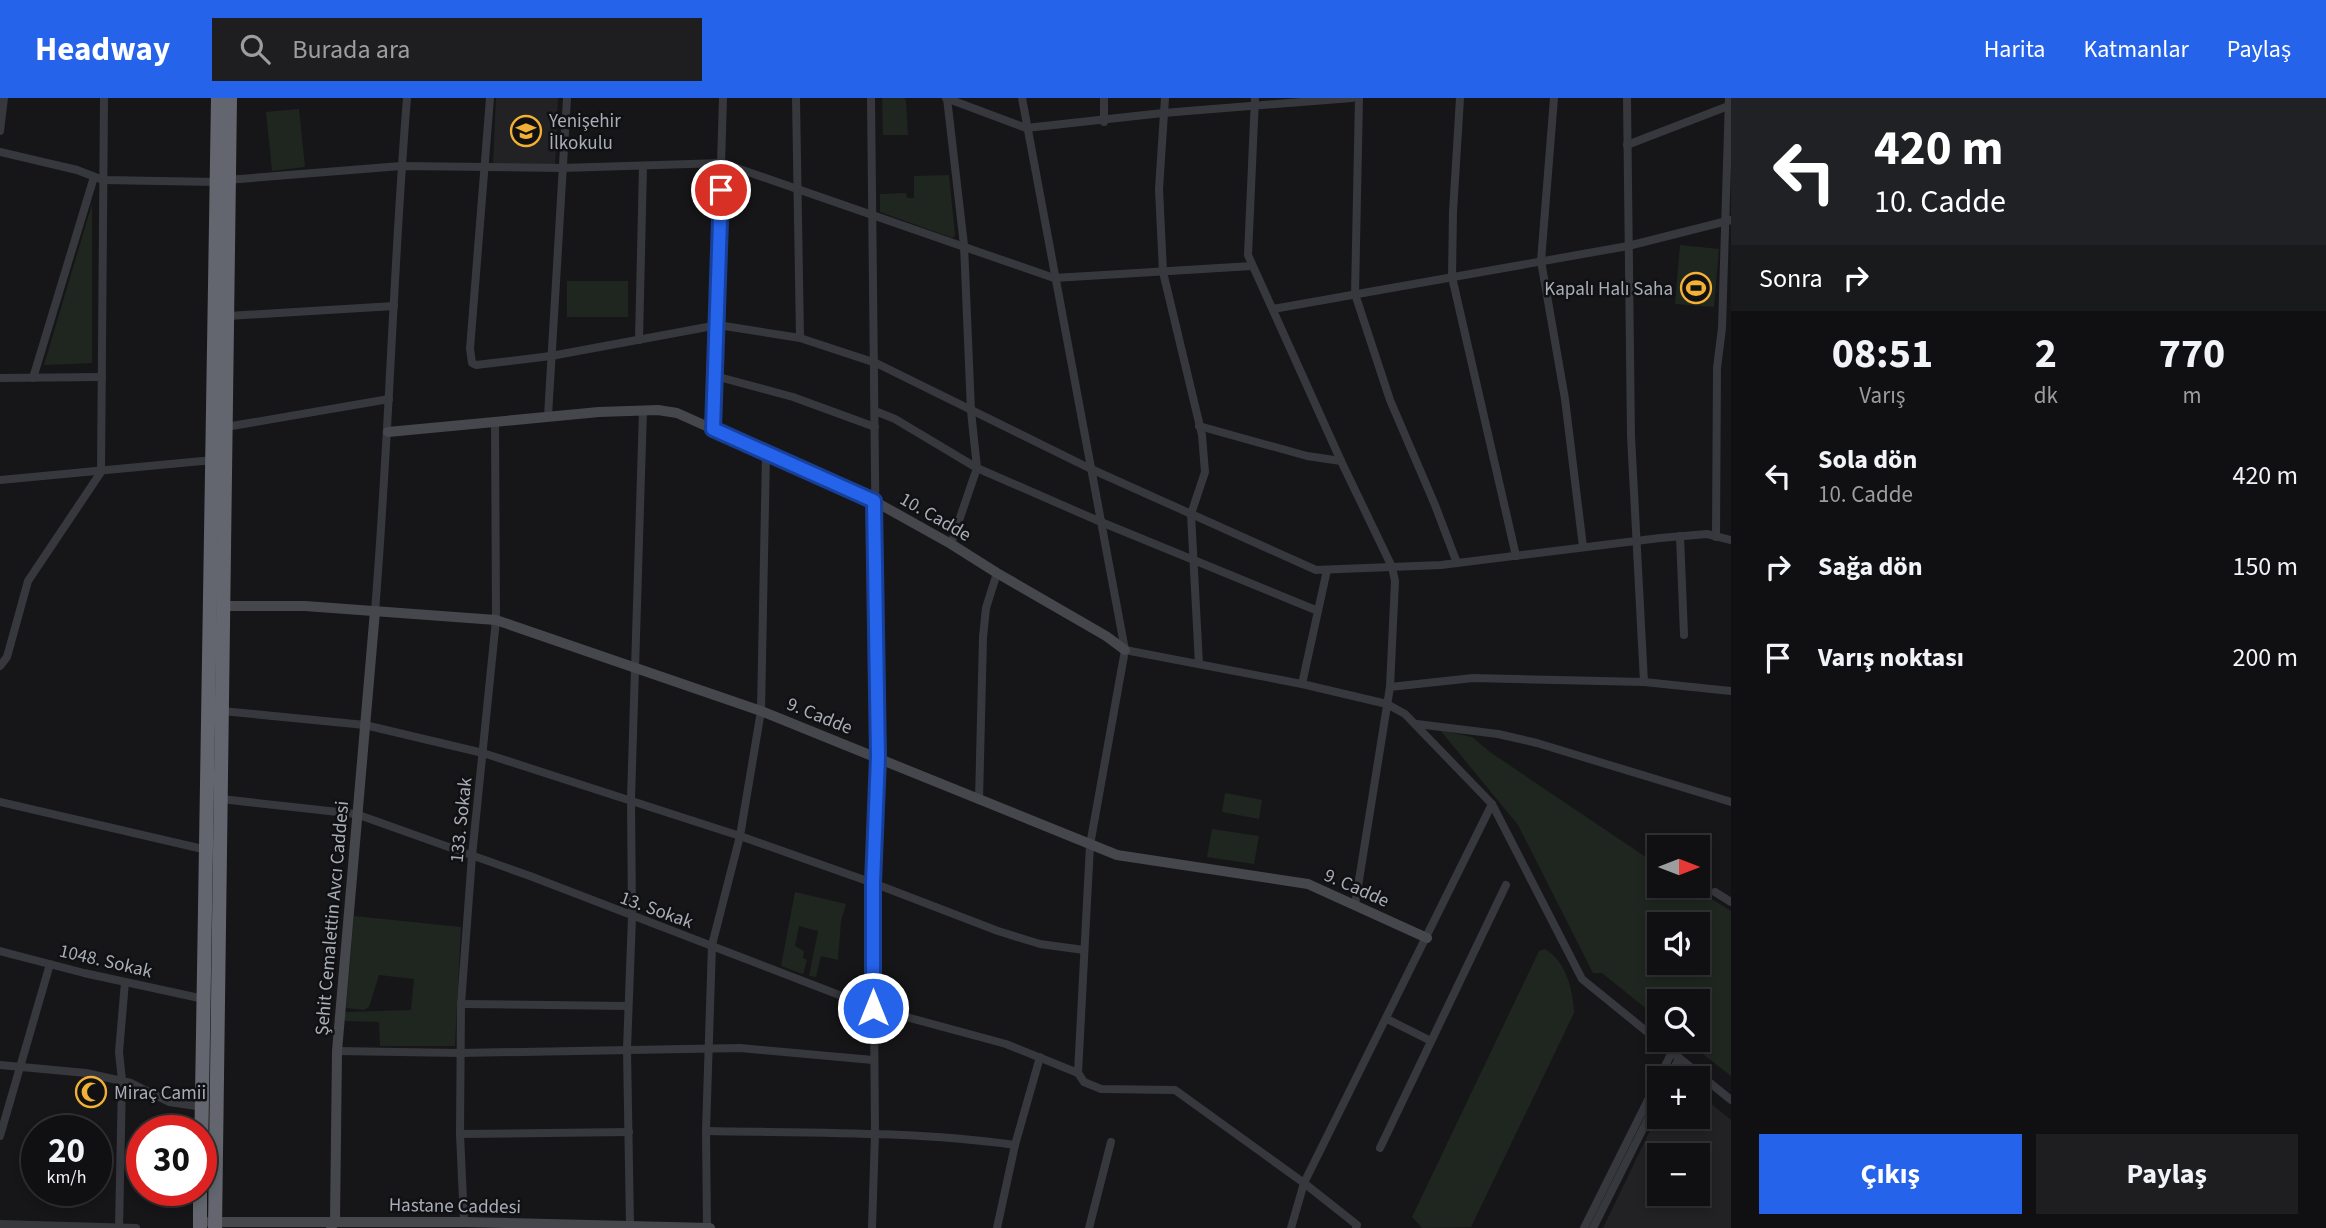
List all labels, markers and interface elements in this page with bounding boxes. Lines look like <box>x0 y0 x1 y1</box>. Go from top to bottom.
search box <box>212 18 702 81</box>
text: Headway <box>35 26 170 73</box>
icon: search <box>236 30 274 68</box>
text: Burada ara <box>292 31 410 68</box>
text: Harita <box>1984 32 2045 67</box>
text: Katmanlar <box>2083 32 2189 67</box>
text: Paylaş <box>2227 32 2291 67</box>
place label: Yenişehir İlkokulu <box>548 108 621 157</box>
school or university icon: Yenişehir İlkokulu <box>509 114 543 148</box>
text: 420 m <box>1874 114 2003 184</box>
icon: left <box>1759 126 1850 217</box>
pin <box>691 160 751 220</box>
icon: arrive <box>702 171 740 209</box>
text: 10. Cadde <box>1874 179 2006 225</box>
icon: right <box>1837 259 1875 297</box>
text: Sonra <box>1759 260 1823 297</box>
sports icon: Kapalı Halı Saha <box>1679 271 1713 305</box>
place label: Kapalı Halı Saha <box>1544 276 1673 303</box>
text: 08:51 <box>1832 324 1933 384</box>
text: 2 <box>2035 324 2057 384</box>
text: 770 <box>2159 324 2225 384</box>
text: Varış <box>1859 379 1906 412</box>
text: dk <box>2034 379 2058 412</box>
text: m <box>2182 379 2202 412</box>
text: Sola dön <box>1818 441 1917 478</box>
icon: left <box>1759 457 1797 495</box>
text: 420 m <box>2232 457 2298 494</box>
text: 10. Cadde <box>1818 478 1913 511</box>
street label: 10. Cadde <box>895 486 976 549</box>
icon: right <box>1759 548 1797 586</box>
text: Sağa dön <box>1818 548 1923 585</box>
text: 150 m <box>2232 548 2298 585</box>
icon: arrive <box>1759 639 1797 677</box>
text: Varış noktası <box>1818 639 1964 676</box>
text: 200 m <box>2232 639 2298 676</box>
street label: 9. Cadde <box>782 691 856 742</box>
street label: 133. Sokak <box>444 776 479 864</box>
street label: Şehit Cemalettin Avcı Caddesi <box>309 800 356 1037</box>
north arrow <box>1647 835 1710 898</box>
map controls <box>1647 835 1710 1206</box>
street label: 9. Cadde <box>1319 862 1393 915</box>
street label: 13. Sokak <box>616 885 697 936</box>
button: sound <box>1647 912 1710 975</box>
street label: 1048. Sokak <box>56 938 156 985</box>
position arrow <box>836 971 910 1045</box>
button: search <box>1647 989 1710 1052</box>
button: + <box>1647 1066 1710 1129</box>
mosque icon: Miraç Camii <box>74 1075 108 1109</box>
place label: Miraç Camii <box>114 1080 206 1107</box>
speed limit sign: 30 <box>126 1115 217 1206</box>
text: 20 <box>48 1126 85 1176</box>
button: Çıkış <box>1759 1134 2022 1214</box>
button: Paylaş <box>2036 1134 2298 1214</box>
button: − <box>1647 1143 1710 1206</box>
text: km/h <box>47 1165 86 1190</box>
street label: Hastane Caddesi <box>389 1192 521 1221</box>

